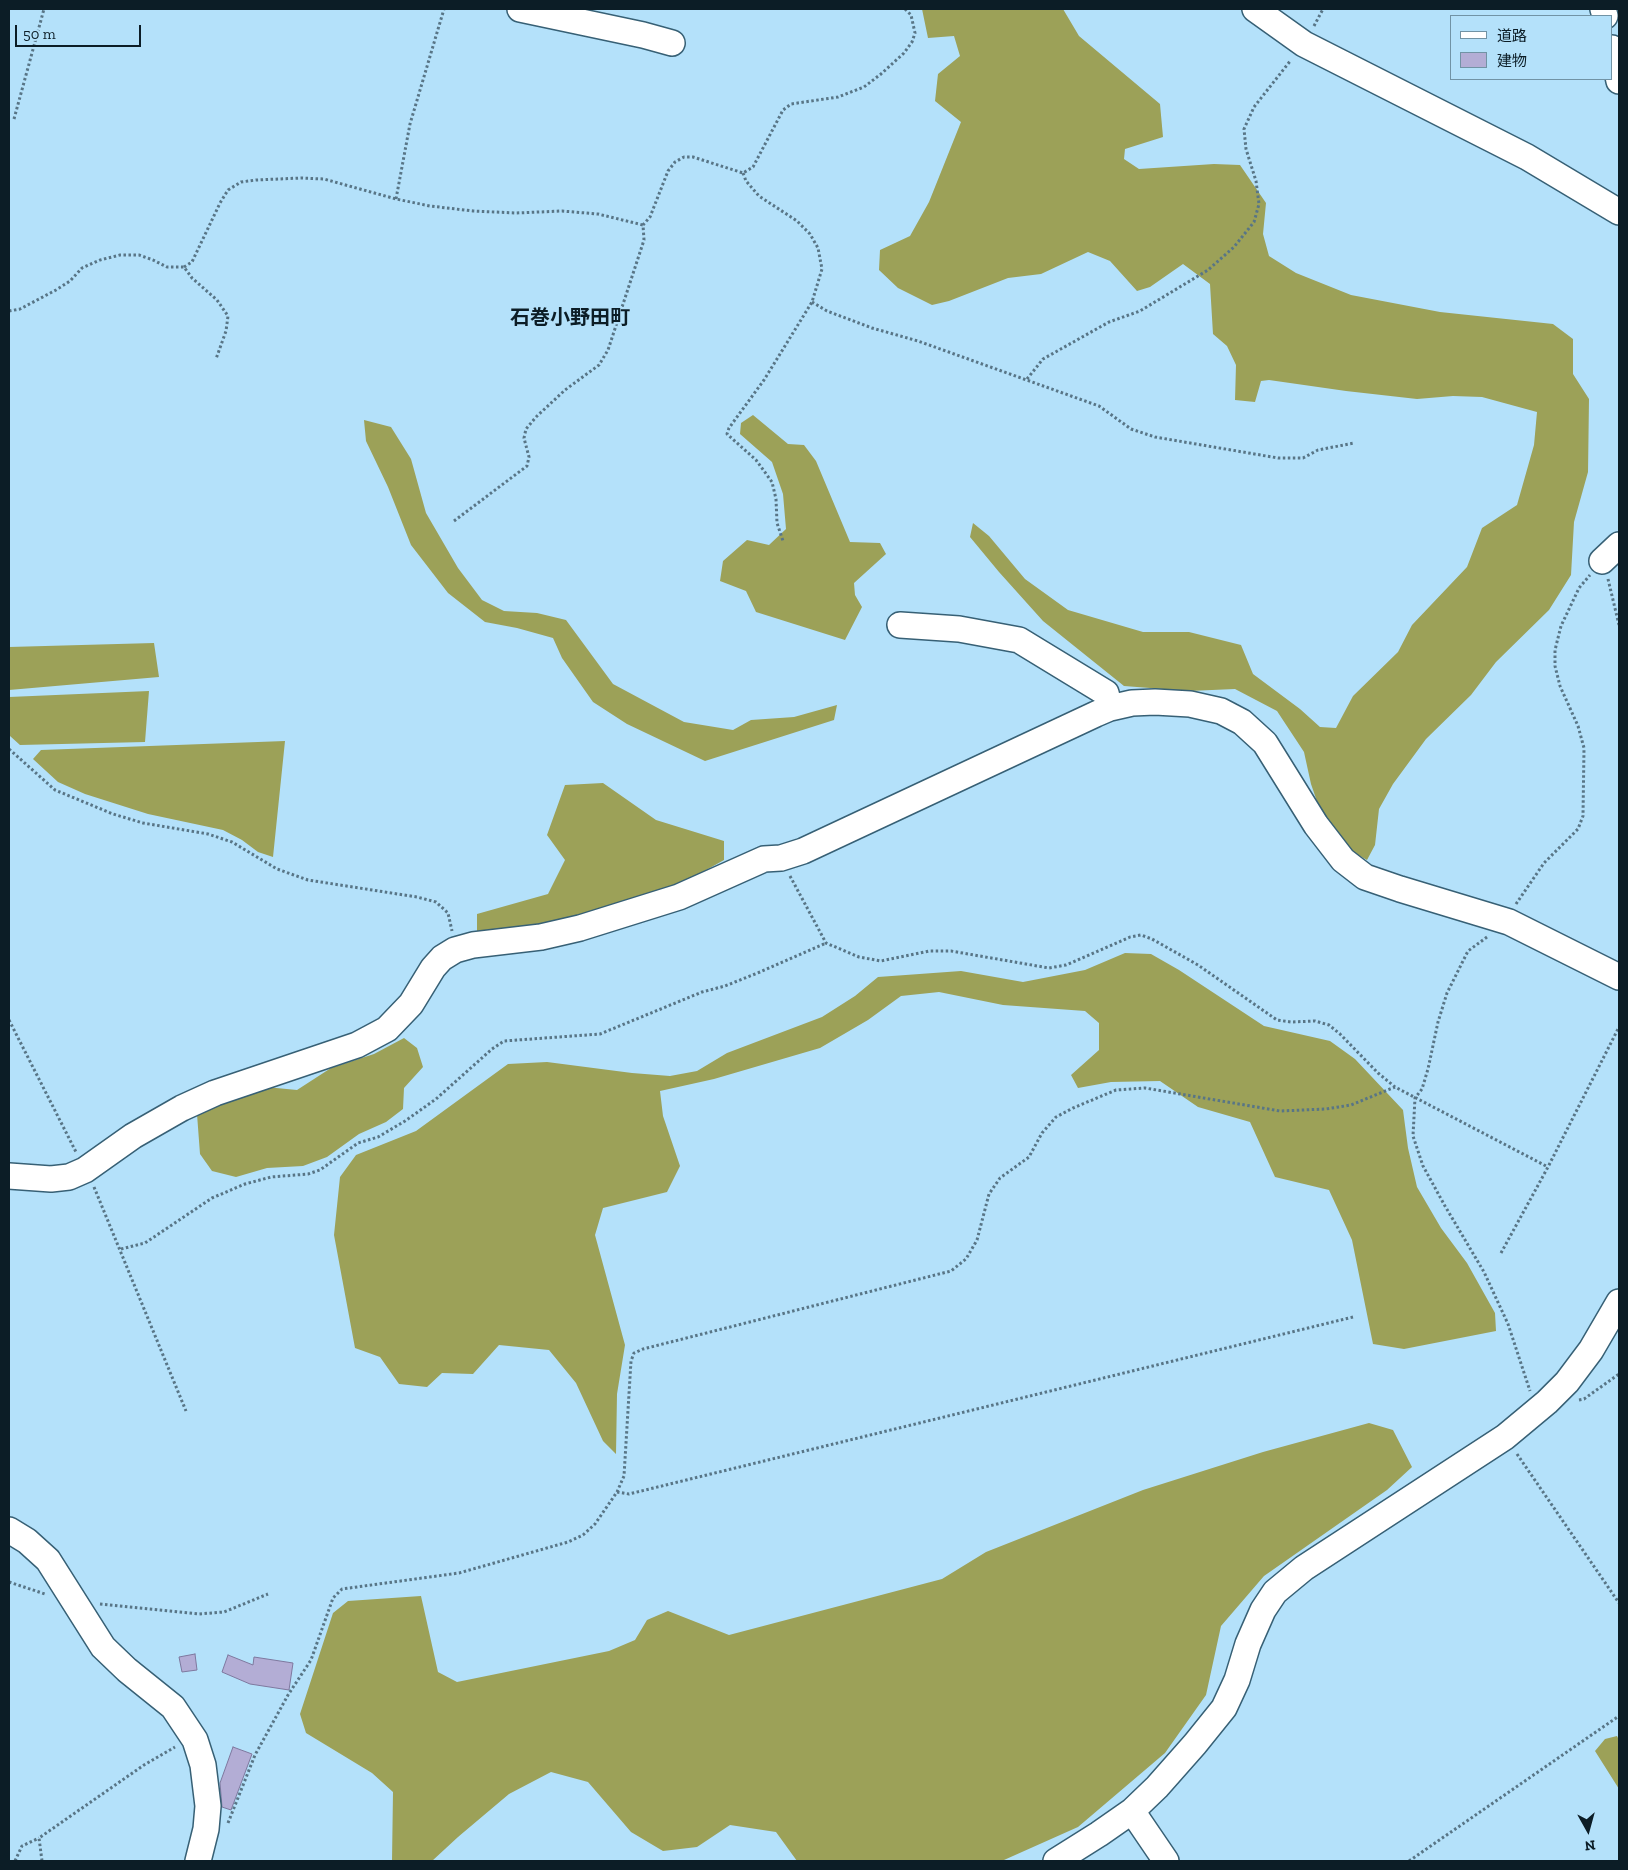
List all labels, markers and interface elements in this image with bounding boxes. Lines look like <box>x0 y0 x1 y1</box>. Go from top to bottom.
scale bar <box>18 15 144 47</box>
legend <box>1450 15 1613 80</box>
text: 50 m <box>23 25 56 43</box>
text: 道路 <box>1497 27 1527 45</box>
text: 建物 <box>1497 52 1527 70</box>
district label: 石巻小野田町 <box>510 306 630 330</box>
north arrow <box>1563 1805 1613 1855</box>
text: N <box>1584 1836 1596 1854</box>

